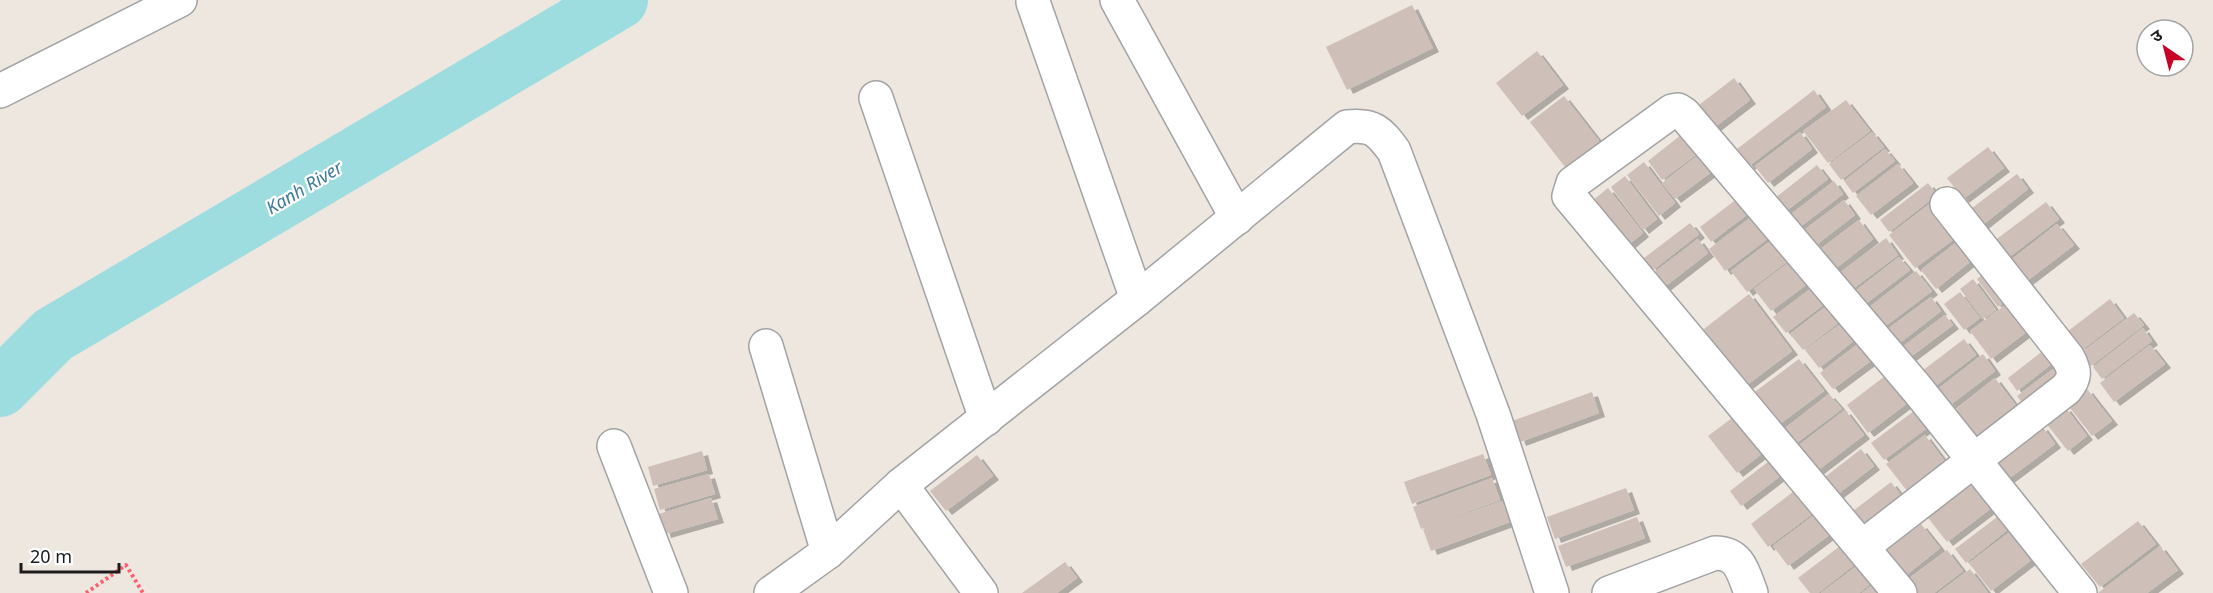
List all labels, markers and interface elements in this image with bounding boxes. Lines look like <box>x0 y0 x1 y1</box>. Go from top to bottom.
north arrow <box>2135 18 2195 78</box>
text: उ <box>2146 24 2167 47</box>
water label: Kanh River <box>261 154 347 219</box>
scale bar <box>21 536 118 574</box>
text: 20 m <box>30 544 72 568</box>

